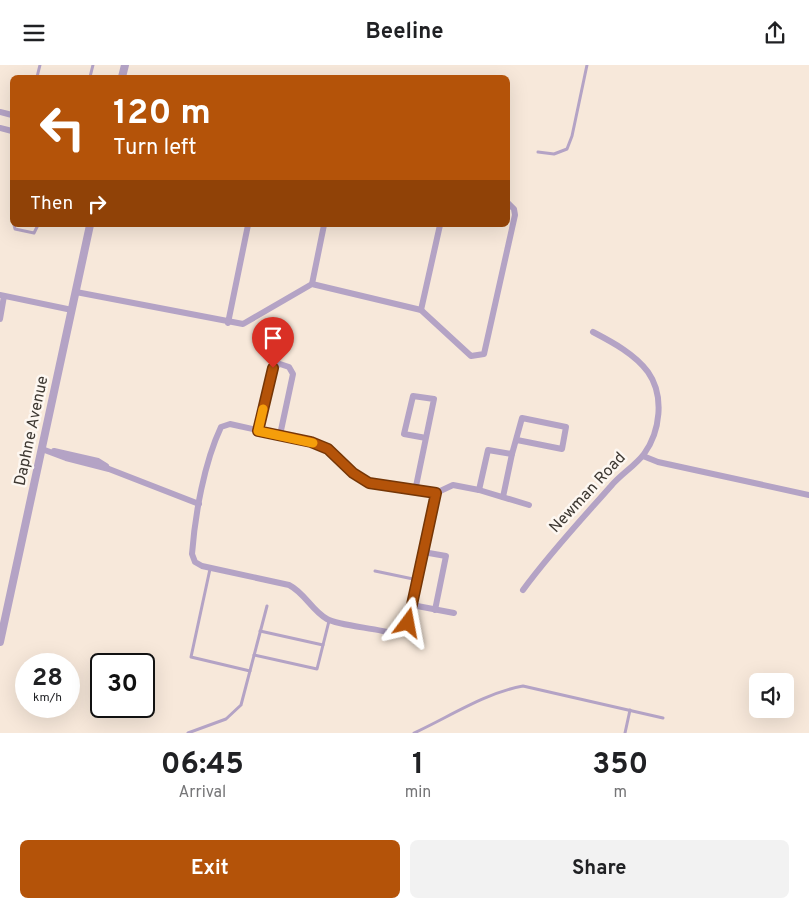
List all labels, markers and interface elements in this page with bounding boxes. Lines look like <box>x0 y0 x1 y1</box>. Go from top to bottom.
icon: menu <box>20 19 48 47</box>
text: Beeline <box>365 19 444 46</box>
icon: share <box>761 19 789 47</box>
text: 120 m <box>113 92 211 136</box>
icon: left <box>30 95 95 160</box>
text: Turn left <box>113 135 196 162</box>
icon: right <box>83 190 111 218</box>
text: Then <box>30 192 73 216</box>
pin <box>252 317 294 368</box>
icon: arrive <box>259 324 287 352</box>
street label: Daphne Avenue <box>11 374 53 488</box>
street label: Newman Road <box>545 448 631 538</box>
position arrow <box>381 596 433 648</box>
speed limit sign: 30 <box>90 653 155 718</box>
text: 28 <box>32 663 63 695</box>
map controls <box>749 673 794 718</box>
button: sound <box>749 673 794 718</box>
text: km/h <box>33 690 62 706</box>
text: 06:45 <box>161 747 244 784</box>
text: 1 <box>412 747 424 784</box>
text: 350 <box>592 747 648 784</box>
text: Arrival <box>179 783 226 803</box>
text: min <box>405 783 431 803</box>
text: m <box>613 783 627 803</box>
button: Exit <box>20 840 400 898</box>
button: Share <box>410 840 789 898</box>

